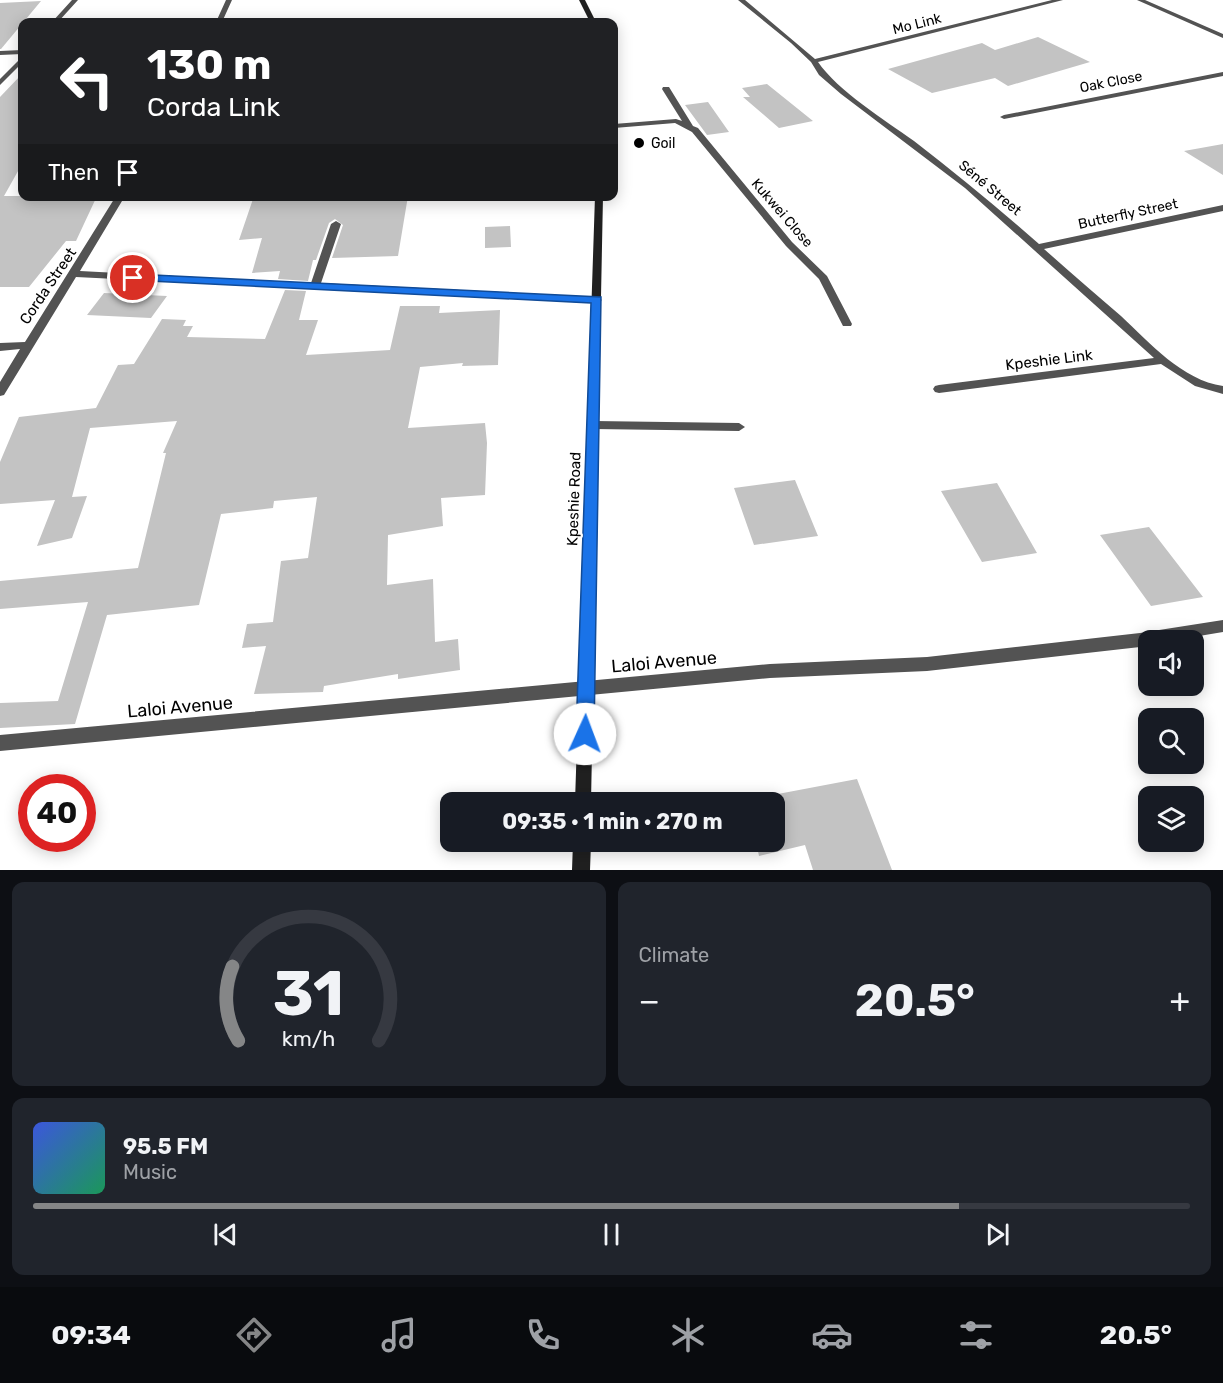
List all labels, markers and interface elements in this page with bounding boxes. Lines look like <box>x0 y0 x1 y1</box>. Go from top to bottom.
street label: Mo Link <box>891 10 944 38</box>
text: 130 m <box>147 40 272 90</box>
icon: left <box>48 42 126 120</box>
street label: Oak Close <box>1078 68 1144 96</box>
text: Corda Link <box>147 91 280 123</box>
place label: Goil <box>651 135 675 152</box>
marker: Goil <box>632 136 646 150</box>
icon: arrive <box>111 156 144 189</box>
street label: Séné Street <box>955 157 1025 220</box>
text: Then <box>48 159 99 186</box>
street label: Kukwei Close <box>748 175 816 251</box>
street label: Butterfly Street <box>1077 195 1180 233</box>
street label: Corda Street <box>16 244 80 328</box>
pin <box>107 252 158 303</box>
icon: arrive <box>116 261 149 294</box>
street label: Kpeshie Link <box>1004 346 1094 374</box>
street label: Kpeshie Road <box>563 452 585 546</box>
map controls <box>1138 630 1204 852</box>
button: sound <box>1138 630 1204 696</box>
street label: Laloi Avenue <box>610 646 718 678</box>
street label: Laloi Avenue <box>126 691 234 723</box>
position arrow <box>553 702 617 766</box>
button: search <box>1138 708 1204 774</box>
speed limit sign: 40 <box>18 774 96 852</box>
button: layers <box>1138 786 1204 852</box>
text: 09:35 · 1 min · 270 m <box>502 808 723 835</box>
text: Climate <box>639 943 709 967</box>
text: 31 <box>273 957 344 1031</box>
text: 20.5° <box>855 974 975 1027</box>
text: − <box>639 981 660 1020</box>
text: + <box>1169 981 1190 1020</box>
text: km/h <box>282 1026 336 1051</box>
text: 95.5 FM <box>123 1133 208 1160</box>
text: Music <box>123 1160 177 1184</box>
icon: previous <box>209 1218 242 1251</box>
icon: pause <box>595 1218 628 1251</box>
icon: next <box>981 1218 1014 1251</box>
icon: directions <box>233 1314 275 1356</box>
icon: music <box>378 1314 420 1356</box>
icon: phone <box>522 1314 564 1356</box>
icon: climate <box>667 1314 709 1356</box>
icon: car <box>811 1314 853 1356</box>
icon: filters <box>955 1314 997 1356</box>
text: 09:34 <box>51 1319 131 1351</box>
text: 20.5° <box>1100 1319 1172 1351</box>

